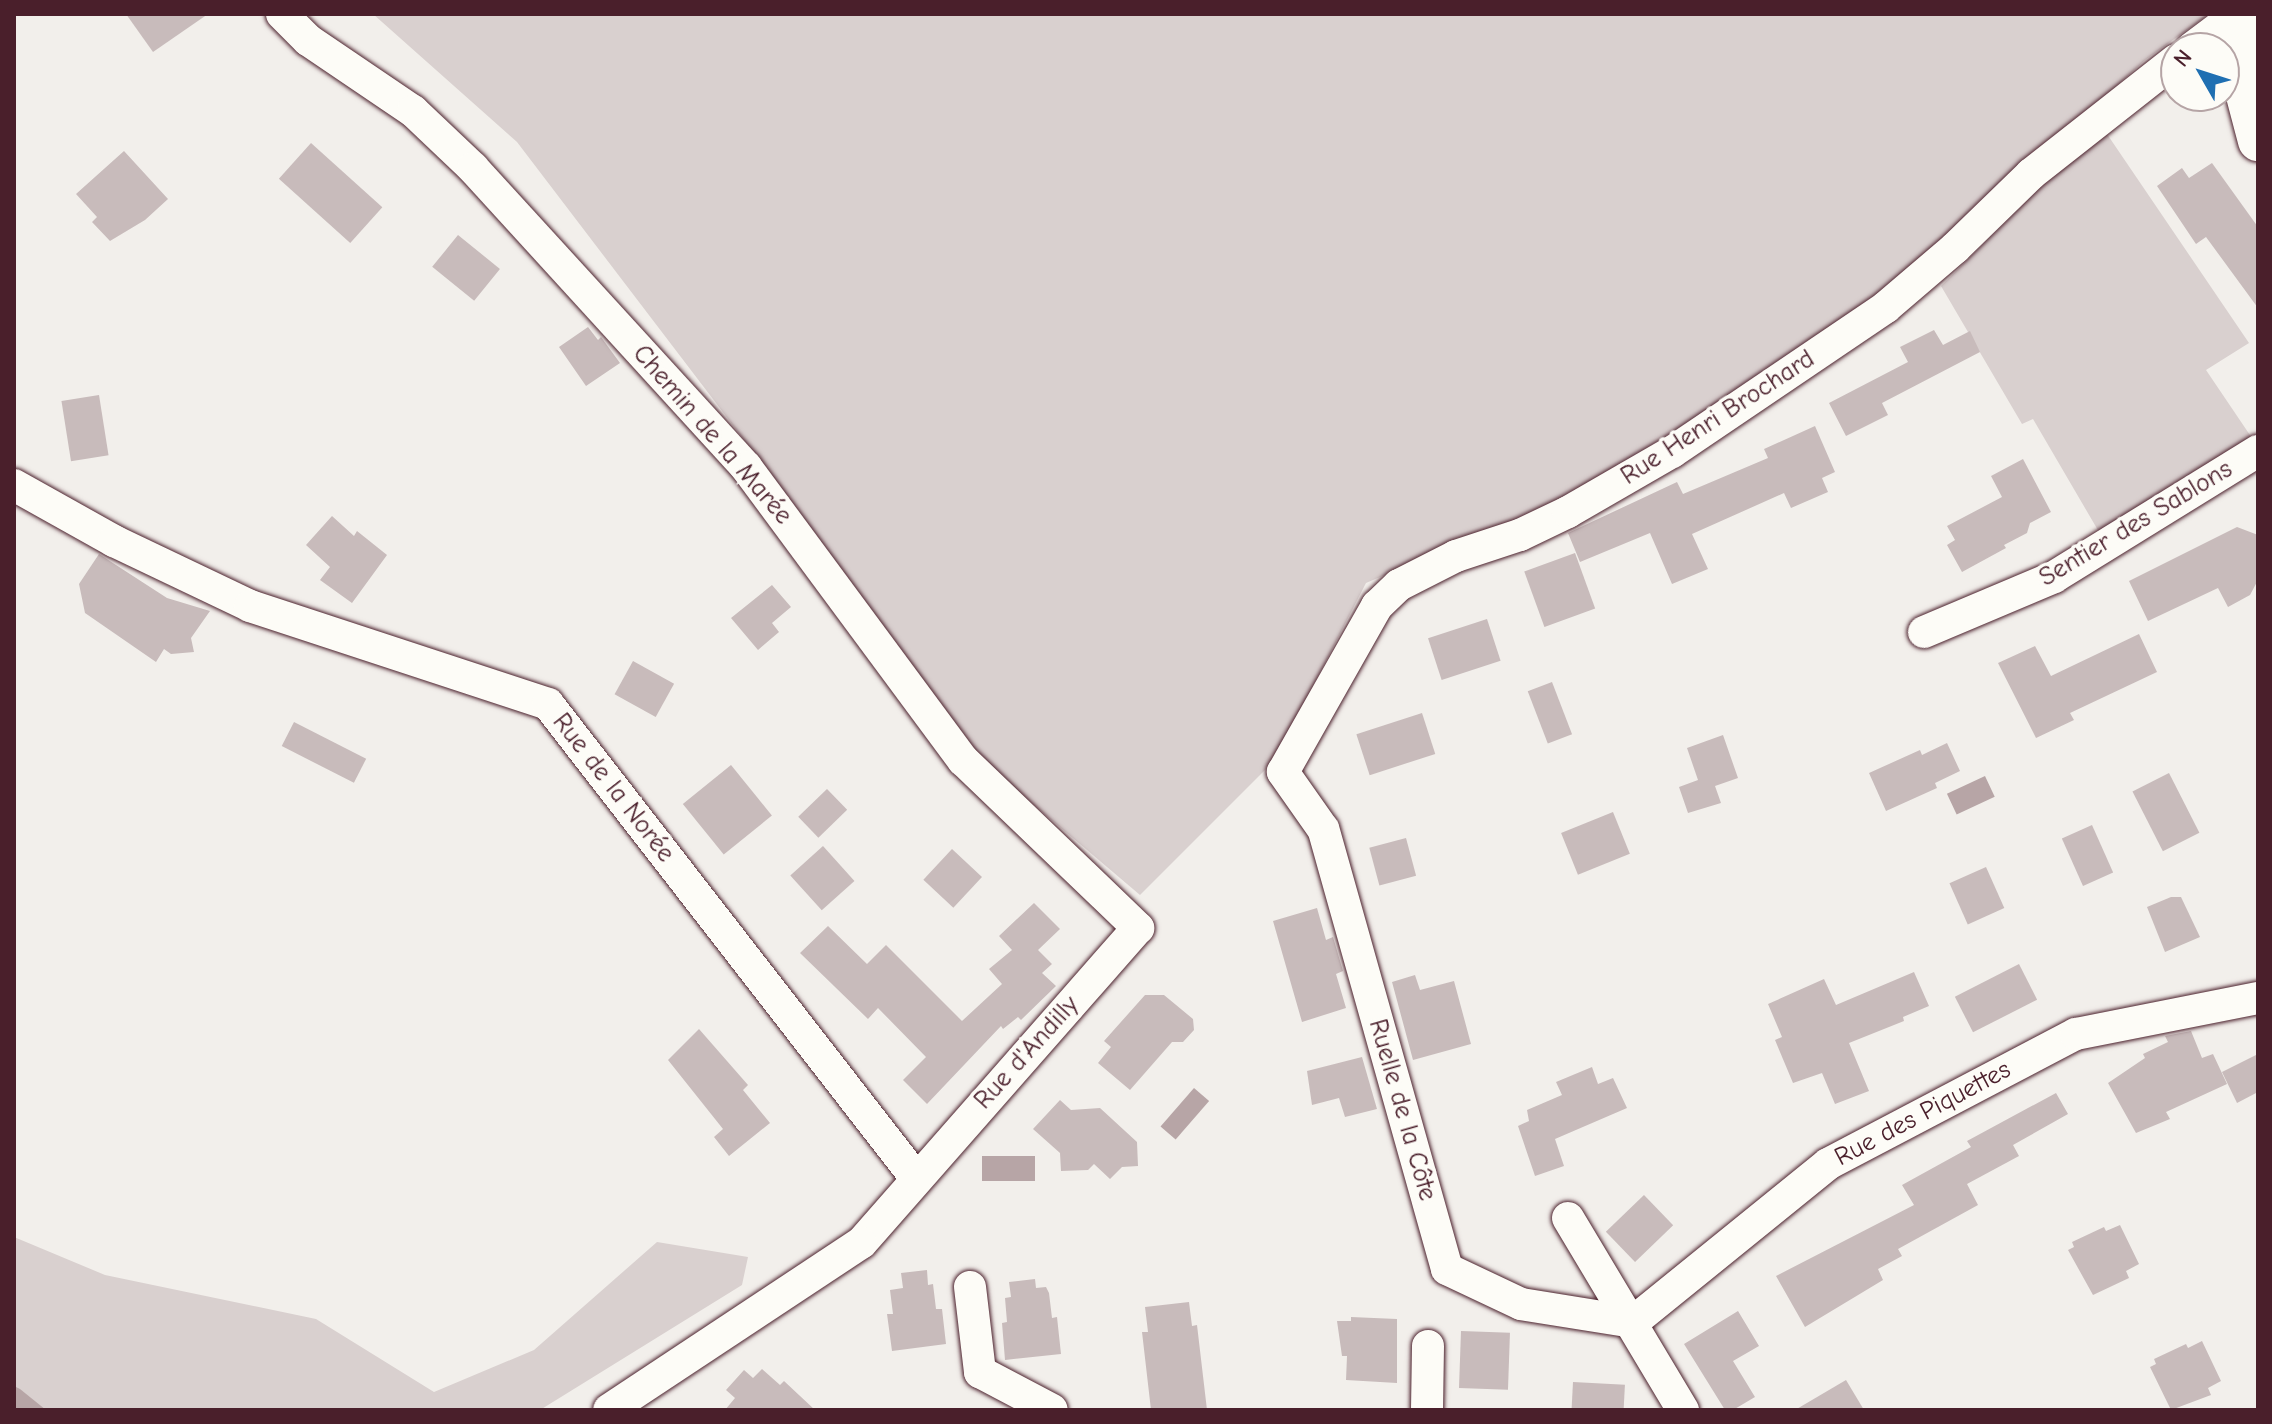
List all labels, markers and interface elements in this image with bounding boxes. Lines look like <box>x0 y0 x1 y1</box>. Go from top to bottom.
north arrow <box>2160 32 2240 112</box>
text: N <box>2168 44 2198 72</box>
street label: Chemin de la Marée <box>626 339 798 531</box>
street label: Rue Henri Brochard <box>1615 344 1821 492</box>
street label: Sentier des Sablons <box>2034 454 2238 594</box>
street label: Rue de la Norée <box>545 707 681 869</box>
street label: Rue d'Andilly <box>968 990 1086 1116</box>
street label: Ruelle de la Côte <box>1361 1016 1443 1204</box>
street label: Rue des Piquettes <box>1830 1054 2016 1174</box>

